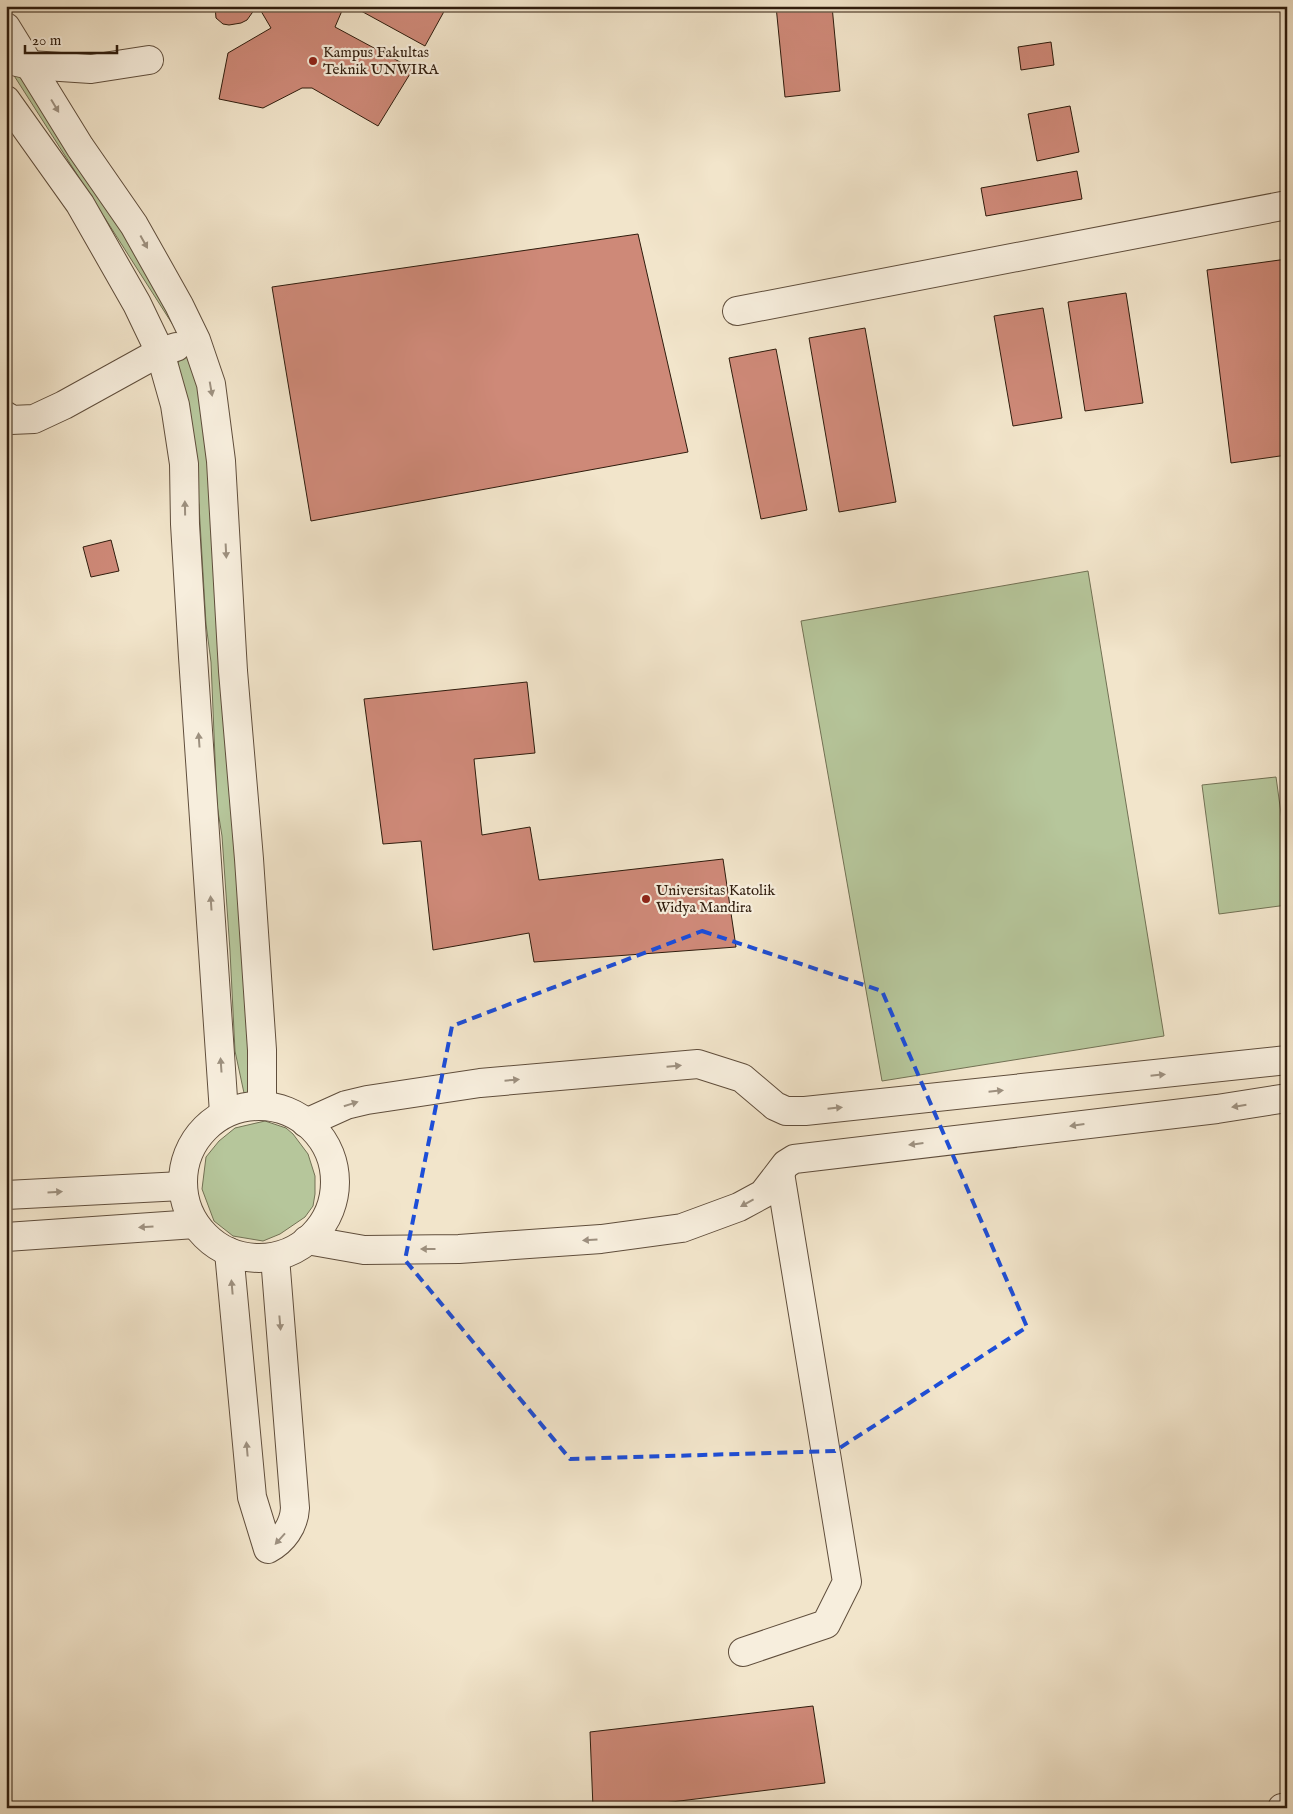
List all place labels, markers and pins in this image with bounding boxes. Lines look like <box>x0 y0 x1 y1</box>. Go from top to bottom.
place label: Kampus Fakultas Teknik UNWIRA <box>323 43 440 79</box>
marker: Kampus Fakultas Teknik UNWIRA <box>307 55 319 67</box>
place label: Universitas Katolik Widya Mandira <box>656 881 776 917</box>
marker: Universitas Katolik Widya Mandira <box>640 893 652 905</box>

